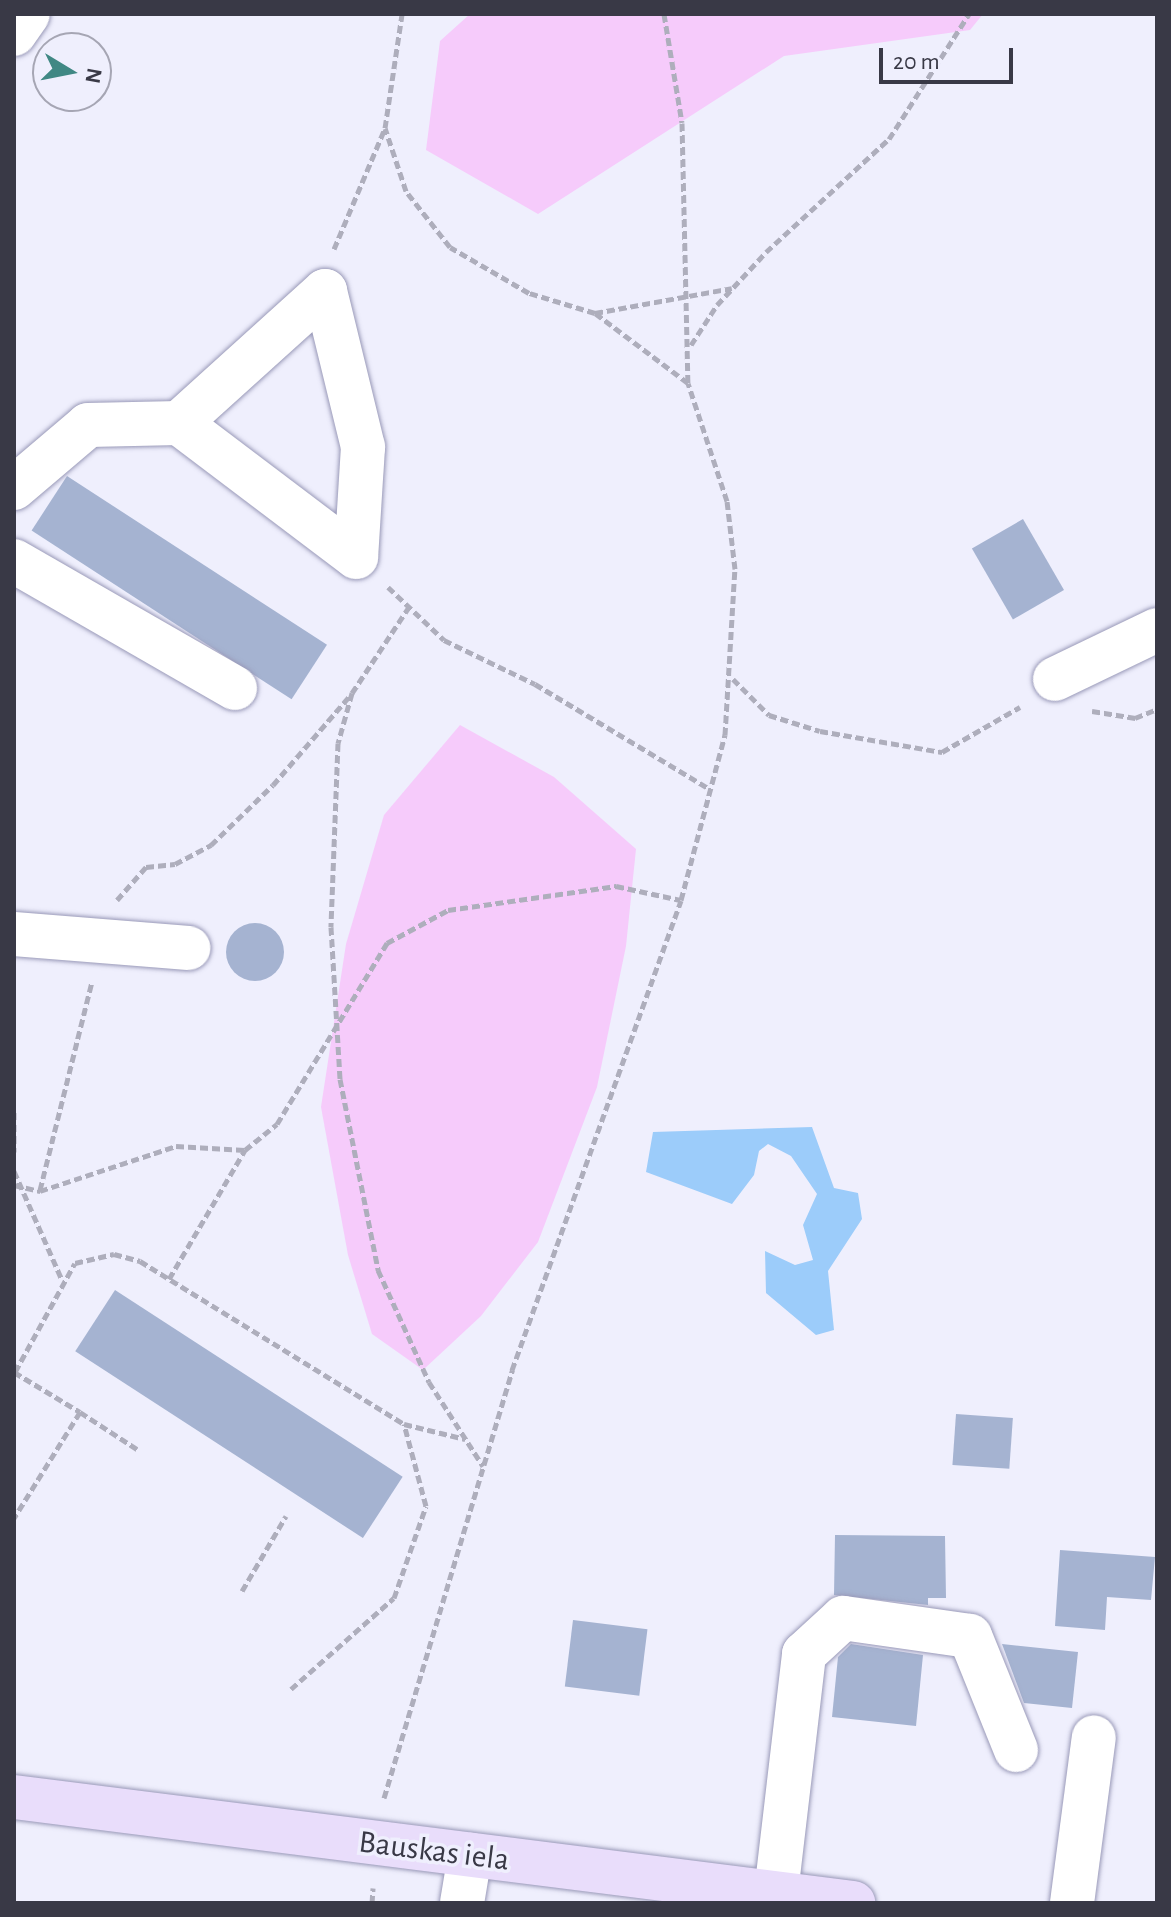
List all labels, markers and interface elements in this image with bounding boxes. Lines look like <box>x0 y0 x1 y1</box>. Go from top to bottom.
north arrow <box>32 32 112 112</box>
scale bar <box>883 32 1017 82</box>
text: 20 m <box>893 50 940 74</box>
text: N <box>82 66 106 85</box>
street label: Bauskas iela <box>357 1823 511 1879</box>

